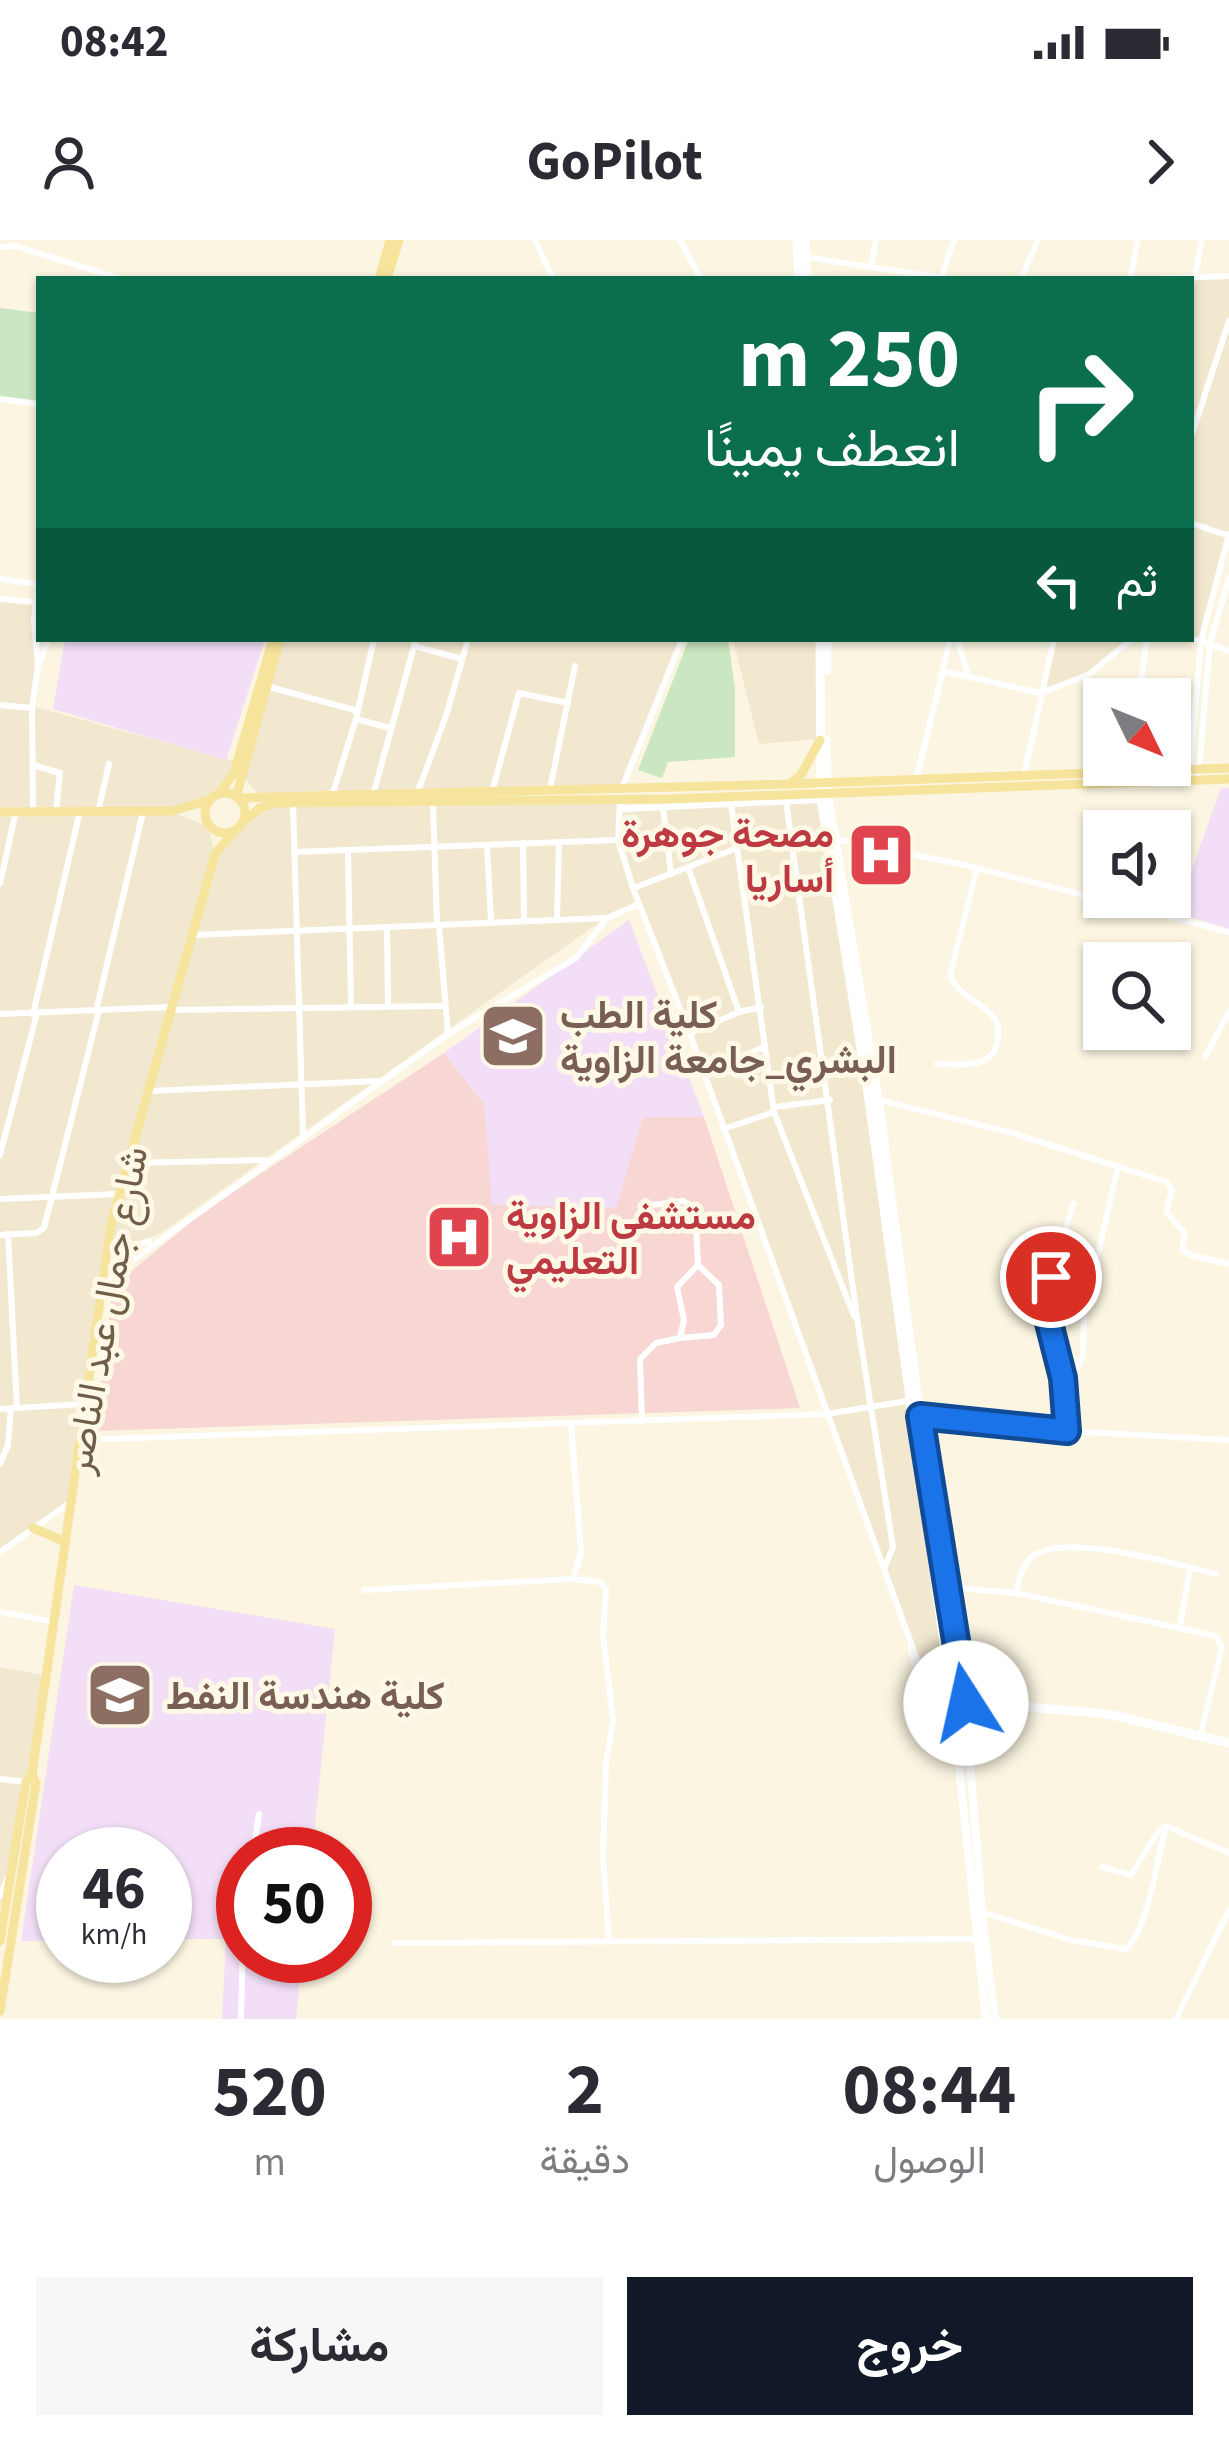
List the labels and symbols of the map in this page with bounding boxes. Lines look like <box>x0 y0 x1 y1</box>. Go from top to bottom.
north arrow <box>1083 678 1191 786</box>
place label: مصحة جوهرة أساريا <box>621 807 834 908</box>
hospital icon: مصحة جوهرة أساريا <box>846 820 916 890</box>
place label: كلية الطب البشري_جامعة الزاوية <box>560 988 897 1092</box>
school or university icon: كلية الطب البشري_جامعة الزاوية <box>478 1001 548 1071</box>
street label: شارع جمال عبد الناصر <box>50 1142 163 1479</box>
place label: مستشفى الزاوية التعليمي <box>506 1189 756 1293</box>
hospital icon: مستشفى الزاوية التعليمي <box>424 1202 494 1272</box>
pin <box>1000 1226 1102 1328</box>
position arrow <box>903 1640 1029 1766</box>
school or university icon: كلية هندسة النفط <box>85 1660 155 1730</box>
place label: كلية هندسة النفط <box>166 1669 445 1725</box>
speed limit sign: 50 <box>216 1827 372 1983</box>

